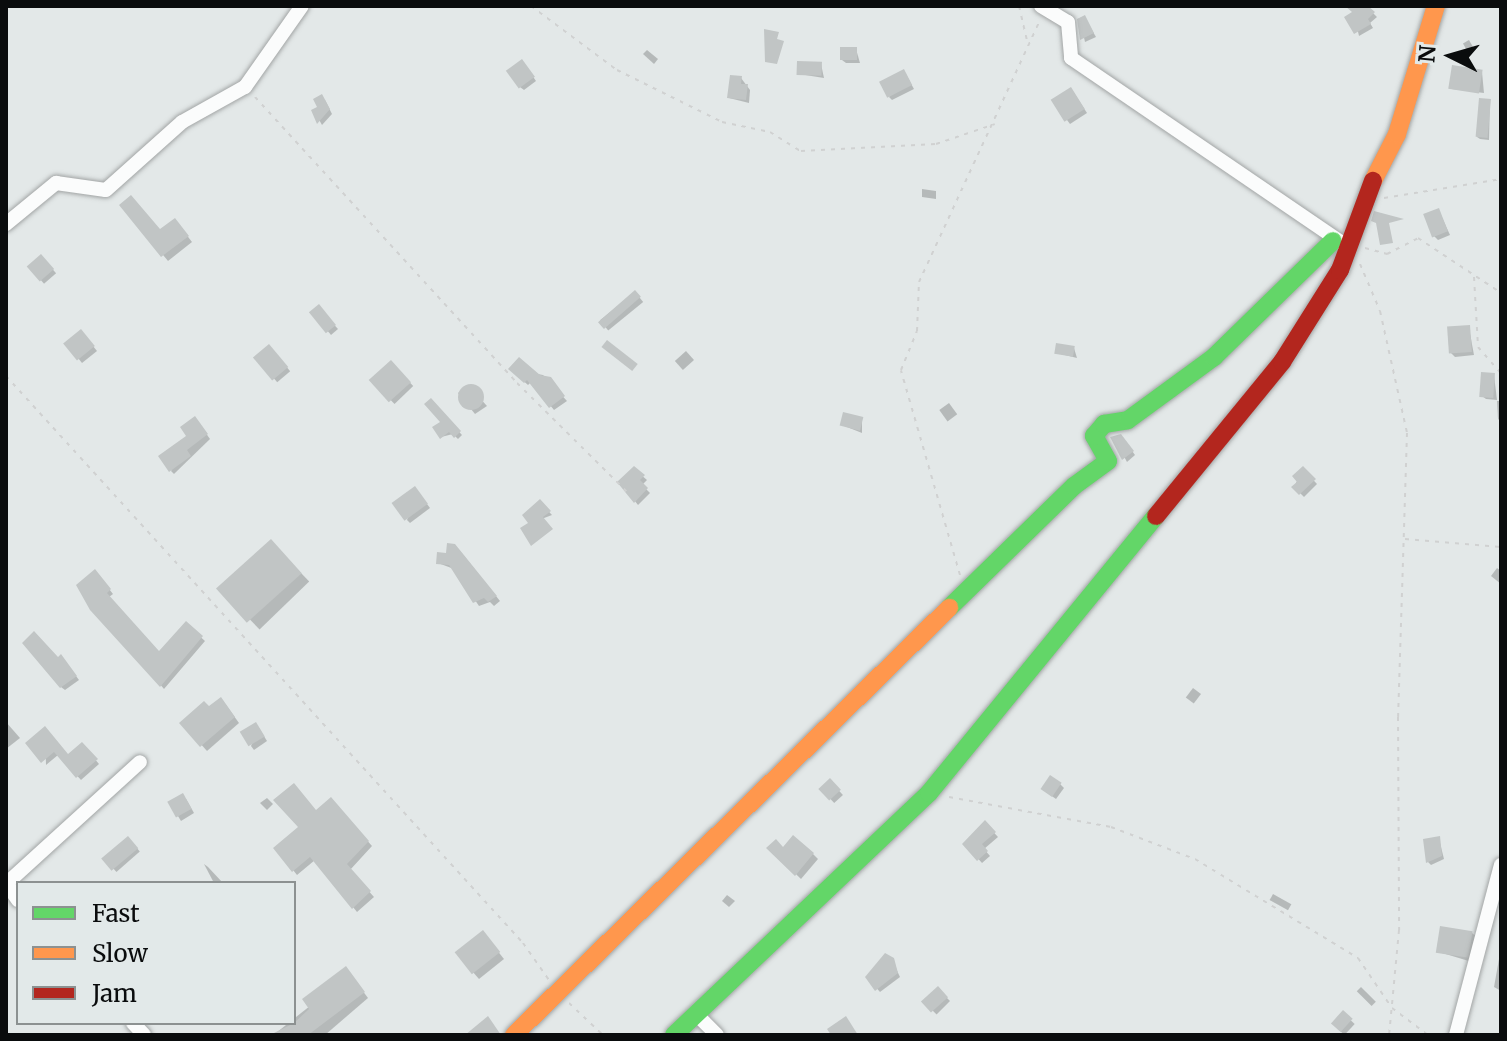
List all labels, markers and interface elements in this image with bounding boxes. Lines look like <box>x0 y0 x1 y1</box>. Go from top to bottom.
north arrow <box>1411 16 1491 96</box>
text: N <box>1412 44 1442 64</box>
legend <box>16 881 296 1025</box>
text: Fast <box>92 898 140 929</box>
text: Slow <box>92 938 148 969</box>
text: Jam <box>92 978 137 1009</box>

